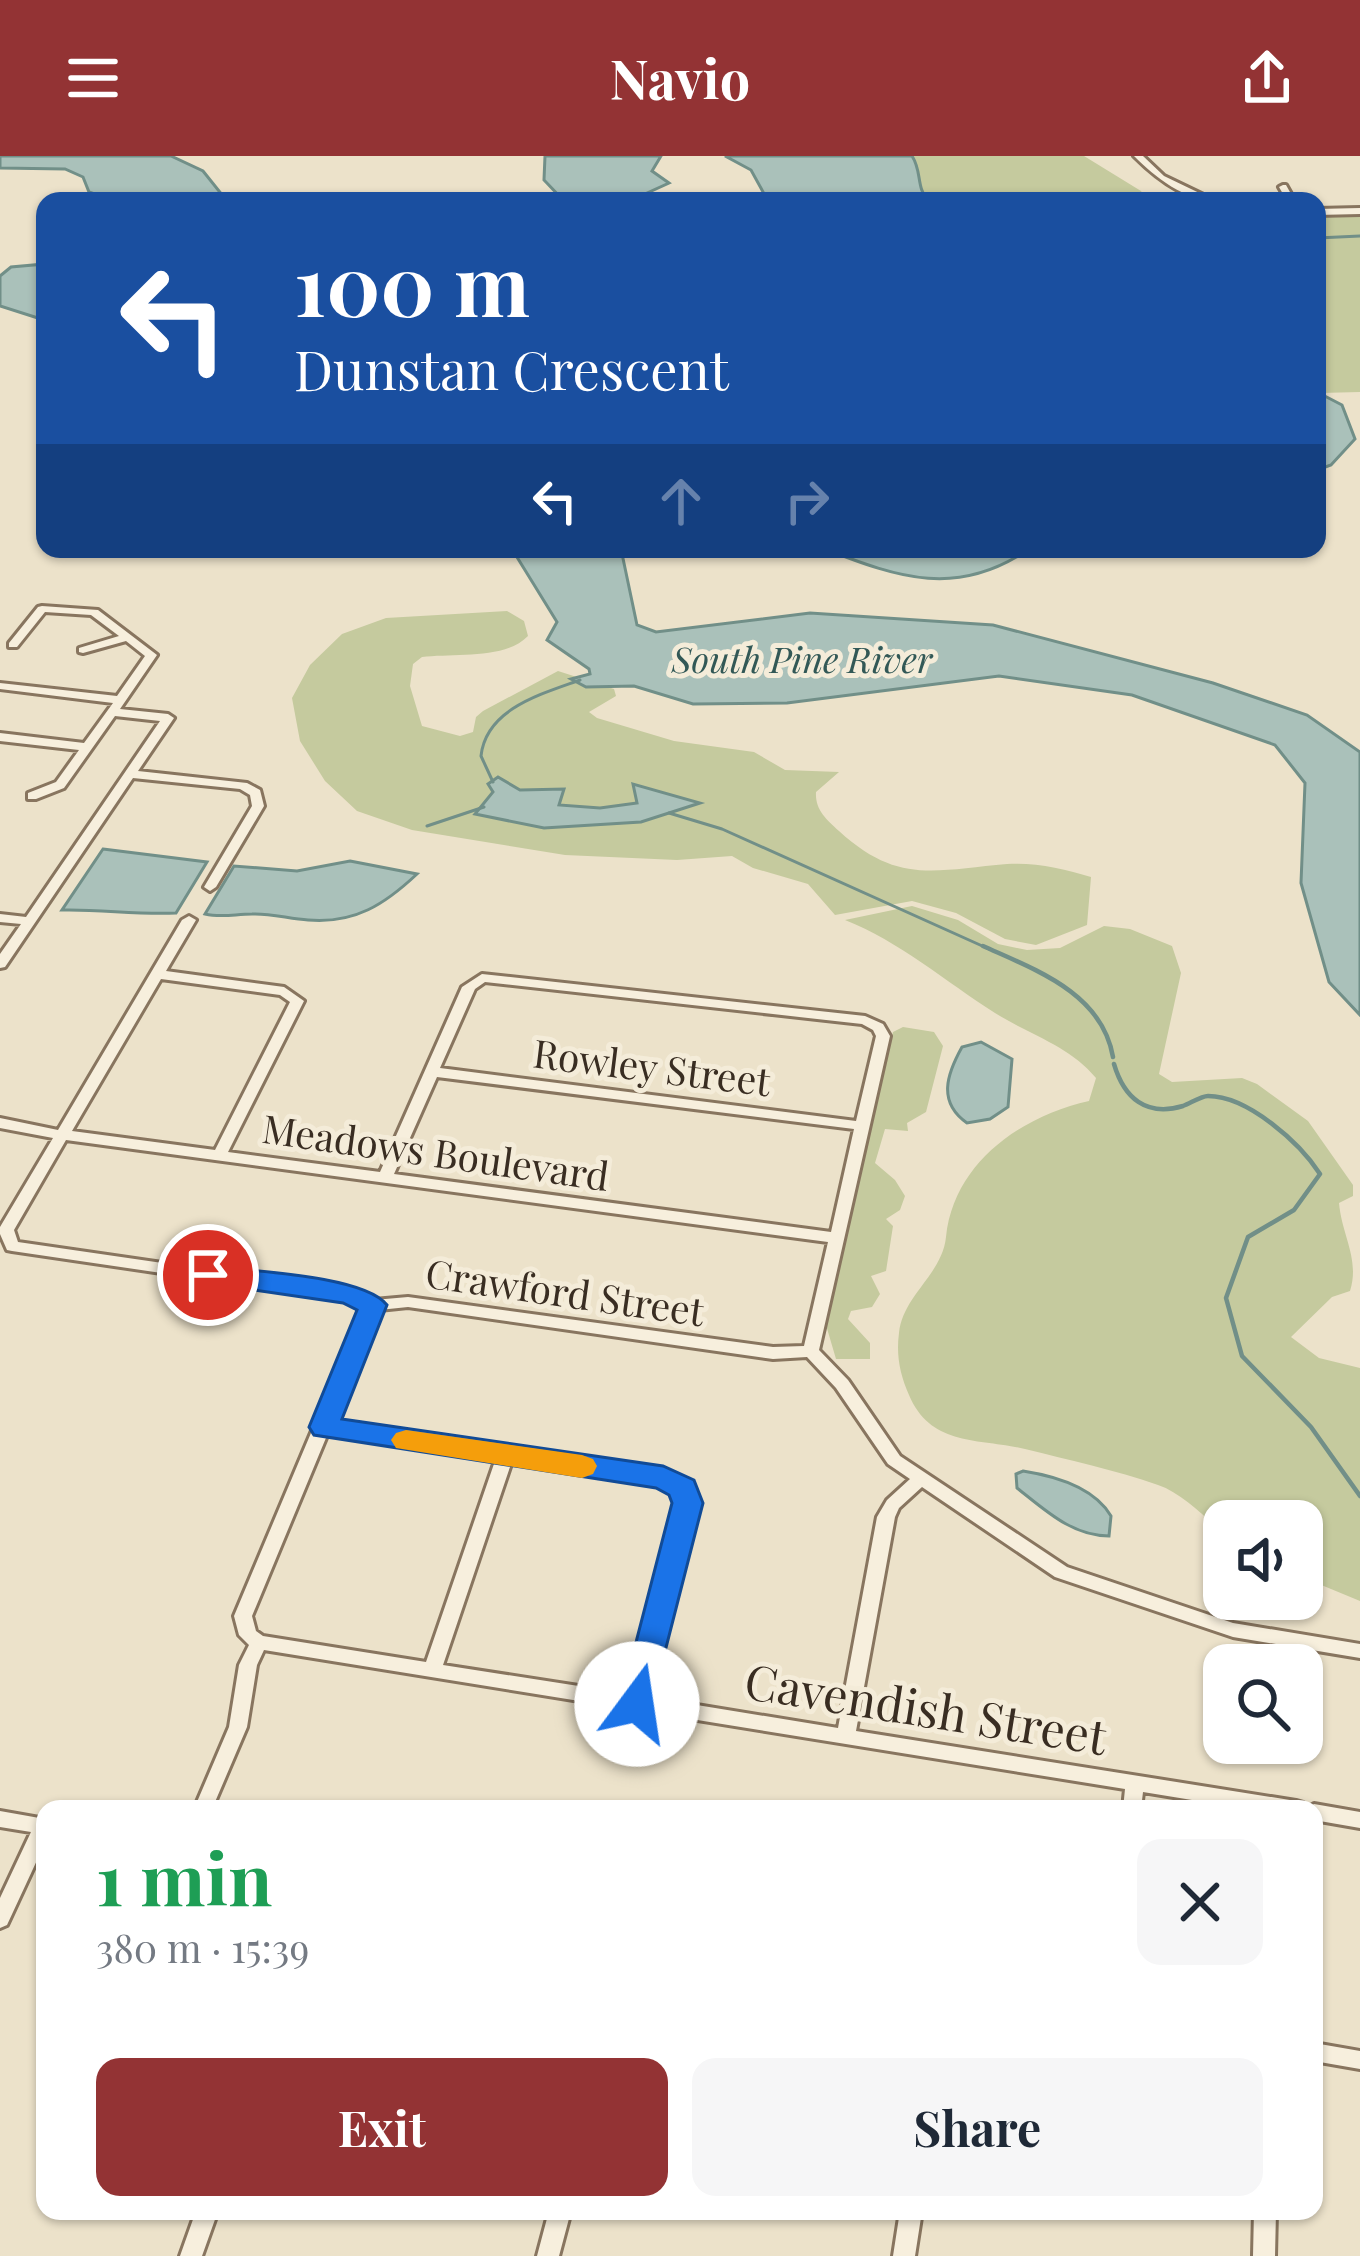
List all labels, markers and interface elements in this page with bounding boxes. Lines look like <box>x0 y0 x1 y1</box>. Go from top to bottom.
text: Navio <box>610 42 750 114</box>
icon: menu <box>60 45 126 111</box>
icon: share <box>1234 45 1300 111</box>
text: 100 m <box>294 226 530 338</box>
icon: left <box>96 240 252 396</box>
text: Dunstan Crescent <box>294 333 729 405</box>
icon: left <box>522 468 588 534</box>
icon: ahead <box>648 468 714 534</box>
icon: right <box>774 468 840 534</box>
water label: South Pine River <box>671 634 934 682</box>
street label: Rowley Street <box>530 1026 775 1106</box>
street label: Meadows Boulevard <box>259 1101 613 1201</box>
pin <box>157 1224 259 1326</box>
icon: arrive <box>175 1242 241 1308</box>
street label: Crawford Street <box>422 1246 709 1336</box>
map controls <box>1203 1500 1323 1764</box>
button: sound <box>1203 1500 1323 1620</box>
position arrow <box>574 1641 700 1767</box>
button: search <box>1203 1644 1323 1764</box>
street label: Cavendish Street <box>741 1647 1112 1767</box>
text: 1 min <box>96 1828 272 1924</box>
button: close <box>1137 1839 1263 1965</box>
text: 380 m · 15:39 <box>96 1921 309 1973</box>
button: Exit <box>96 2058 668 2196</box>
button: Share <box>692 2058 1263 2196</box>

